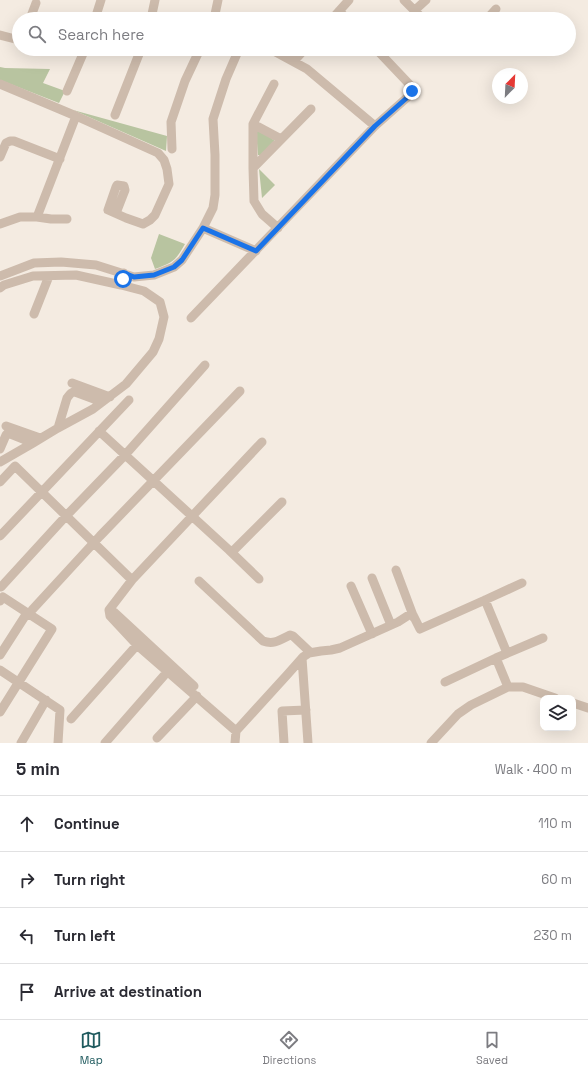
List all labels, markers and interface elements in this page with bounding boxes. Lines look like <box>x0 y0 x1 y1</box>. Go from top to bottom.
search box <box>12 12 576 56</box>
icon: search <box>26 23 48 45</box>
text: Search here <box>58 25 144 44</box>
north arrow <box>492 68 528 104</box>
route end <box>403 82 421 100</box>
route start <box>114 270 132 288</box>
map controls <box>540 695 576 731</box>
button: layers <box>540 695 576 731</box>
text: 5 min <box>16 758 60 780</box>
text: Walk · 400 m <box>495 761 572 778</box>
icon: ahead <box>16 813 38 835</box>
text: Continue <box>54 814 120 833</box>
text: 110 m <box>538 815 572 832</box>
icon: right <box>16 869 38 891</box>
text: Turn right <box>54 870 125 889</box>
text: 60 m <box>541 871 572 888</box>
icon: left <box>16 925 38 947</box>
text: Turn left <box>54 926 116 945</box>
text: 230 m <box>534 927 572 944</box>
icon: arrive <box>16 981 38 1003</box>
text: Arrive at destination <box>54 982 202 1001</box>
tab: Map <box>80 1029 103 1067</box>
tab: Directions <box>262 1029 316 1067</box>
tab: Saved <box>476 1029 508 1067</box>

